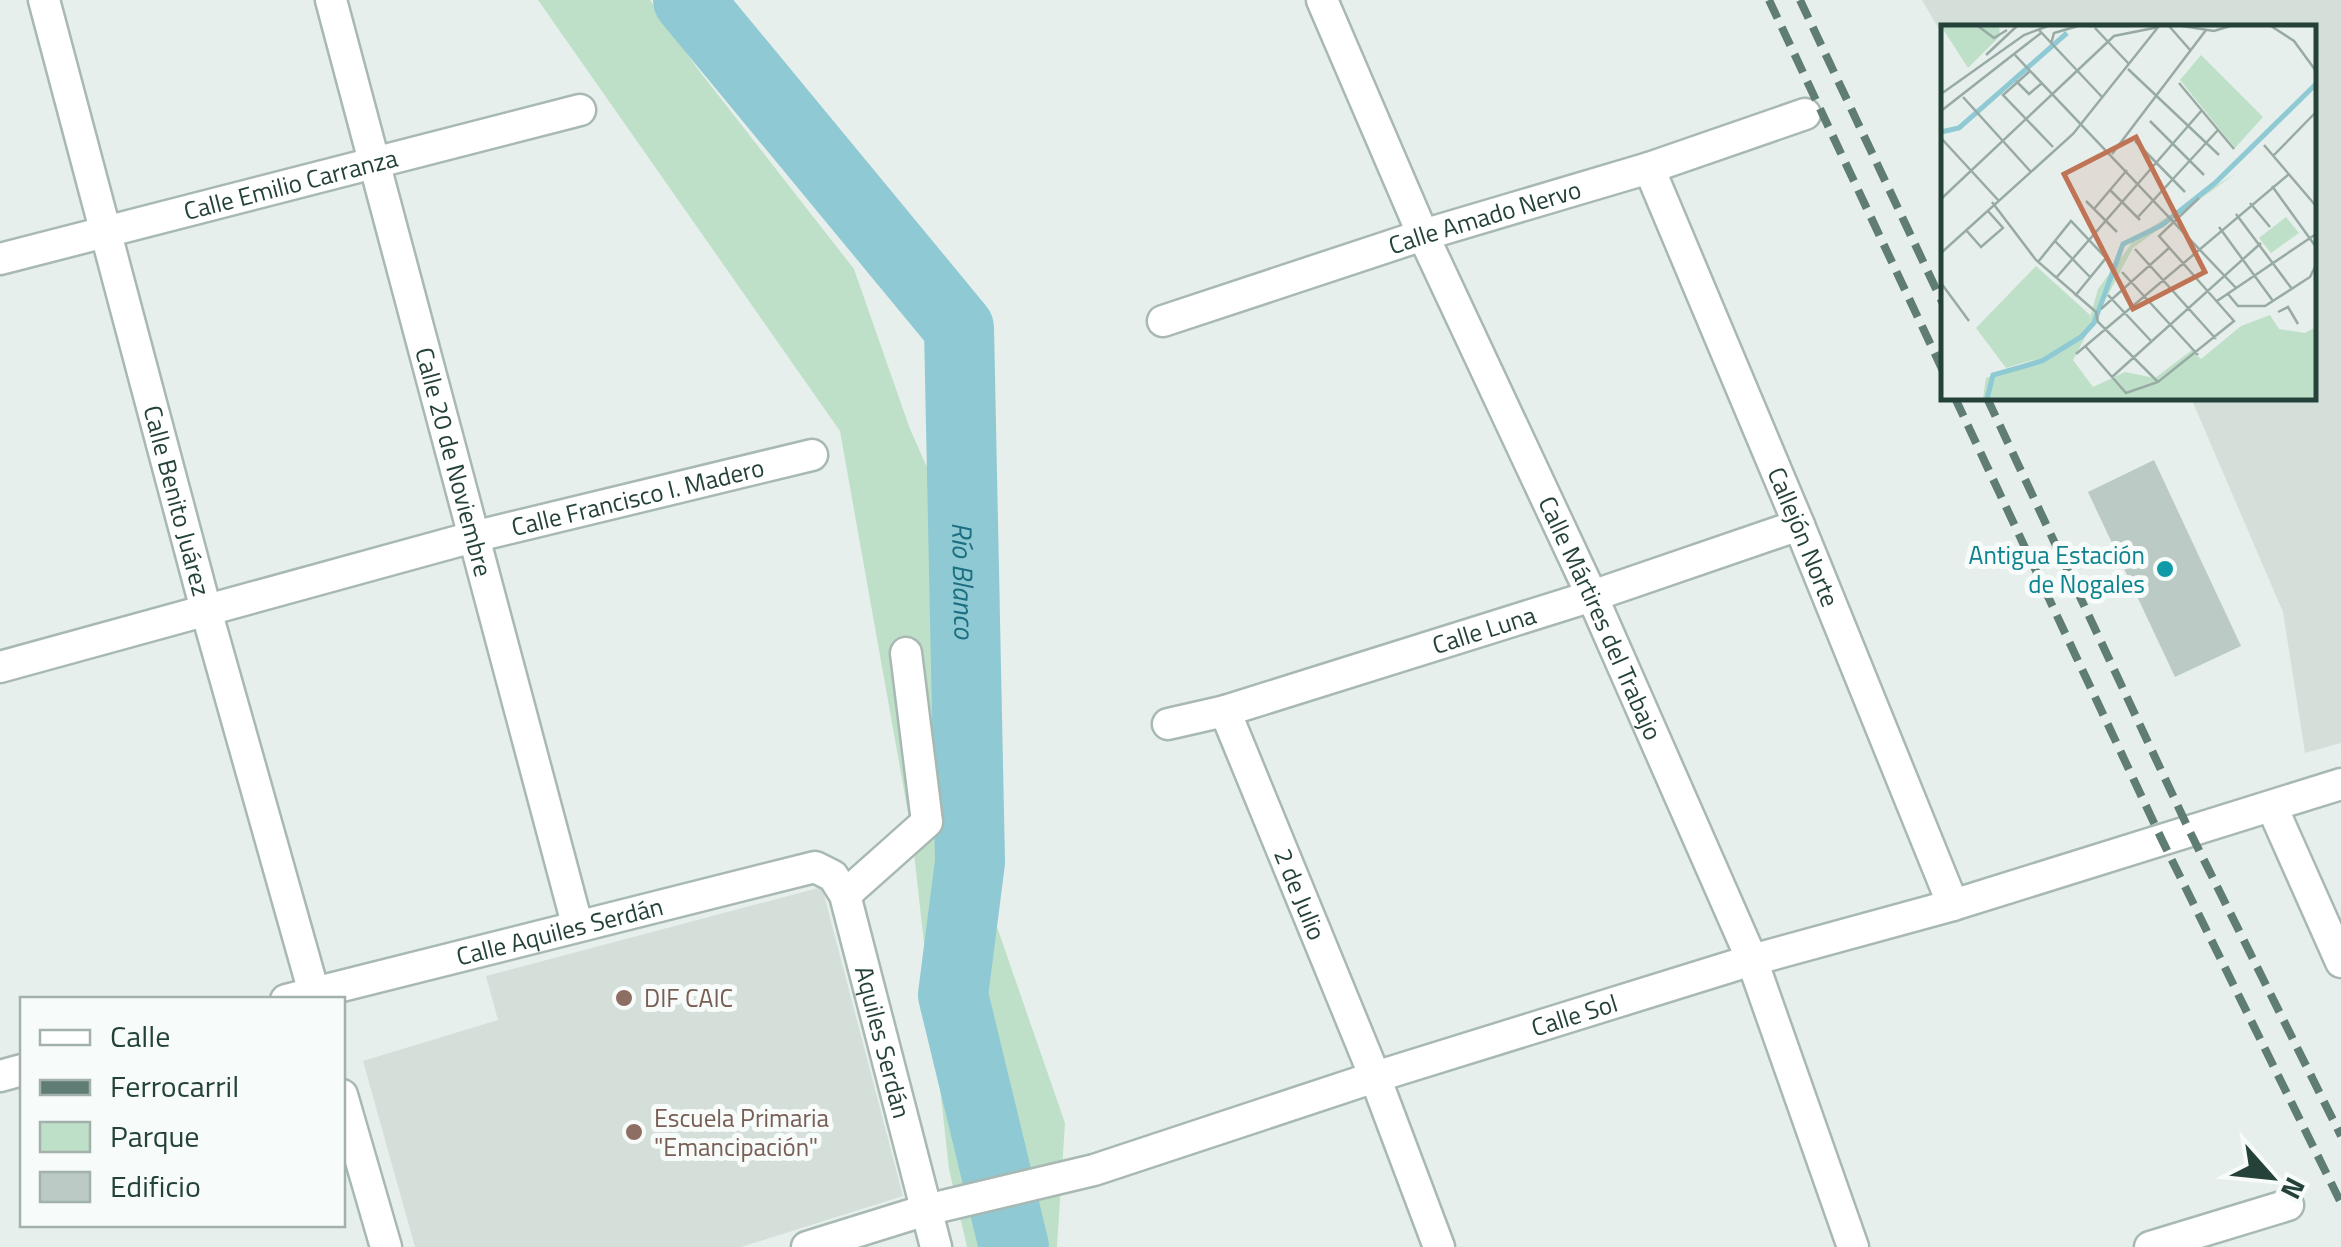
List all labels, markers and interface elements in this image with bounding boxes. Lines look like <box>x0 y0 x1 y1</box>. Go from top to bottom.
inset map <box>1941 25 2316 400</box>
street label: Calle Emilio Carranza <box>180 139 402 230</box>
street label: Calle Amado Nervo <box>1383 170 1585 264</box>
street label: Calle 20 de Noviembre <box>405 343 503 581</box>
street label: Calle Benito Juárez <box>133 401 220 600</box>
street label: Calle Francisco I. Madero <box>507 448 768 546</box>
street label: Callejón Norte <box>1758 461 1849 613</box>
street label: Calle Mártires del Trabajo <box>1529 490 1672 746</box>
water label: Río Blanco <box>942 522 987 640</box>
place label: Antigua Estación de Nogales <box>1969 536 2145 603</box>
marker: Antigua Estación de Nogales <box>2154 558 2176 580</box>
street label: Calle Luna <box>1427 596 1541 664</box>
street label: 2 de Julio <box>1264 843 1336 946</box>
street label: Calle Aquiles Serdán <box>452 887 667 975</box>
street label: Aquiles Serdán <box>845 962 921 1122</box>
place label: DIF CAIC <box>644 979 733 1017</box>
street label: Calle Sol <box>1526 984 1622 1046</box>
marker: DIF CAIC <box>613 987 635 1009</box>
legend <box>20 997 345 1227</box>
text: Calle <box>110 1013 170 1059</box>
text: Ferrocarril <box>110 1063 239 1109</box>
place label: Escuela Primaria "Emancipación" <box>654 1099 830 1166</box>
text: Parque <box>110 1113 200 1159</box>
marker: Escuela Primaria "Emancipación" <box>623 1121 645 1143</box>
north arrow <box>2221 1127 2321 1227</box>
text: Edificio <box>110 1163 201 1209</box>
text: N <box>2270 1170 2317 1207</box>

